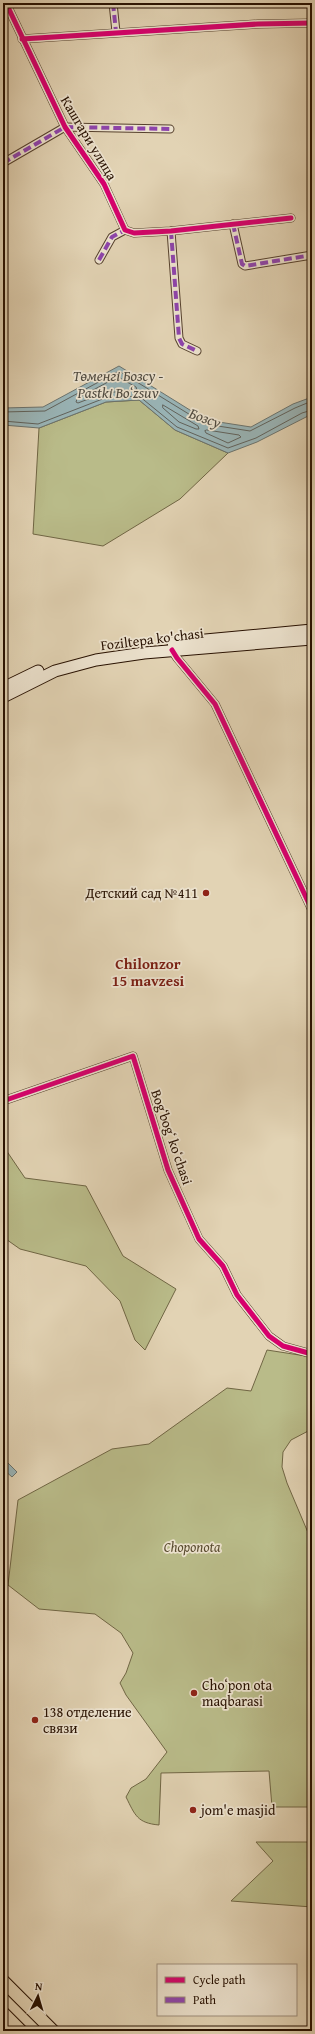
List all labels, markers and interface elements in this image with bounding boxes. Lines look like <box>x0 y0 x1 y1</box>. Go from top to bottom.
street label: Кашгари улица <box>56 92 122 184</box>
water label: Төменгі Бозсу - Pastki Boʻzsuv <box>73 365 164 403</box>
water label: Бозсу <box>186 402 224 433</box>
street label: Foziltepa ko'chasi <box>99 623 205 655</box>
place label: Детский сад №411 <box>84 883 198 903</box>
marker: Детский сад №411 <box>201 888 211 898</box>
district label: Chilonzor 15 mavzesi <box>112 953 185 991</box>
street label: Bogʻbogʻ koʻchasi <box>146 1087 198 1187</box>
park label: Choponota <box>164 1537 221 1557</box>
place label: Choʻpon ota maqbarasi <box>202 1675 272 1711</box>
marker: Choʻpon ota maqbarasi <box>189 1688 199 1698</box>
place label: 138 отделение связи <box>43 1702 132 1738</box>
marker: 138 отделение связи <box>30 1715 40 1725</box>
place label: jom'e masjid <box>199 1800 276 1820</box>
marker: jom'e masjid <box>188 1805 198 1815</box>
legend <box>157 1964 297 2016</box>
text: Cycle path <box>193 1971 246 1988</box>
north arrow <box>18 1976 58 2016</box>
text: N <box>35 1978 44 1994</box>
text: Path <box>193 1991 216 2008</box>

